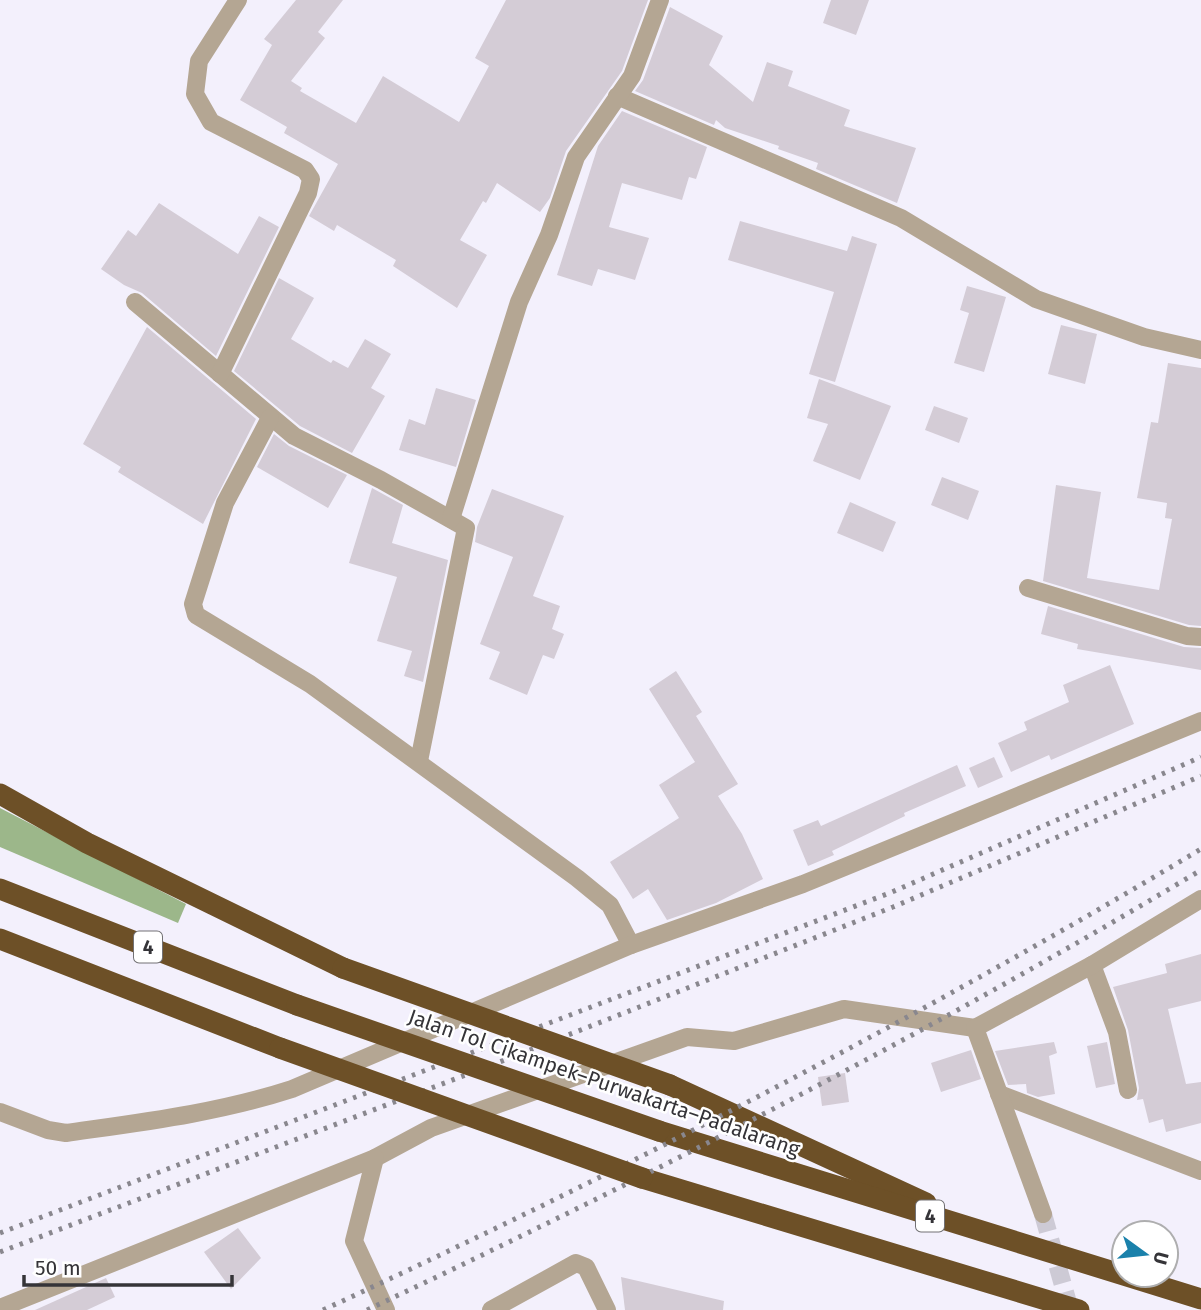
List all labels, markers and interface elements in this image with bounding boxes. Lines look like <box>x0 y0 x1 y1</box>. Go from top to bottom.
road number: 4 <box>134 931 162 962</box>
street label: Jalan Tol Cikampek–Purwakarta–Padalarang <box>405 1004 803 1162</box>
road number: 4 <box>916 1200 944 1232</box>
north arrow <box>1110 1219 1180 1289</box>
scale bar <box>24 1244 233 1288</box>
text: U <box>1148 1249 1174 1267</box>
text: 50 m <box>35 1255 81 1281</box>

